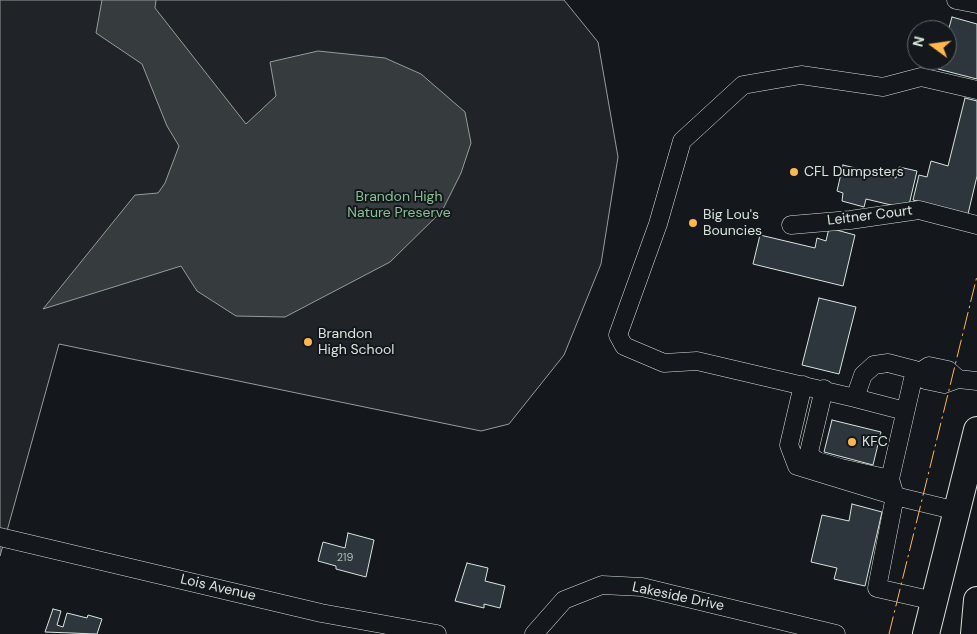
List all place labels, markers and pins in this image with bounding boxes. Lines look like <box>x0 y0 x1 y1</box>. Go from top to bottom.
place label: CFL Dumpsters <box>804 164 904 180</box>
marker: CFL Dumpsters <box>788 166 800 178</box>
place label: Big Lou's Bouncies <box>703 207 762 240</box>
marker: Big Lou's Bouncies <box>687 217 699 229</box>
place label: Brandon High School <box>318 326 394 358</box>
marker: Brandon High School <box>302 336 314 348</box>
place label: KFC <box>862 434 888 450</box>
marker: KFC <box>846 436 858 448</box>

